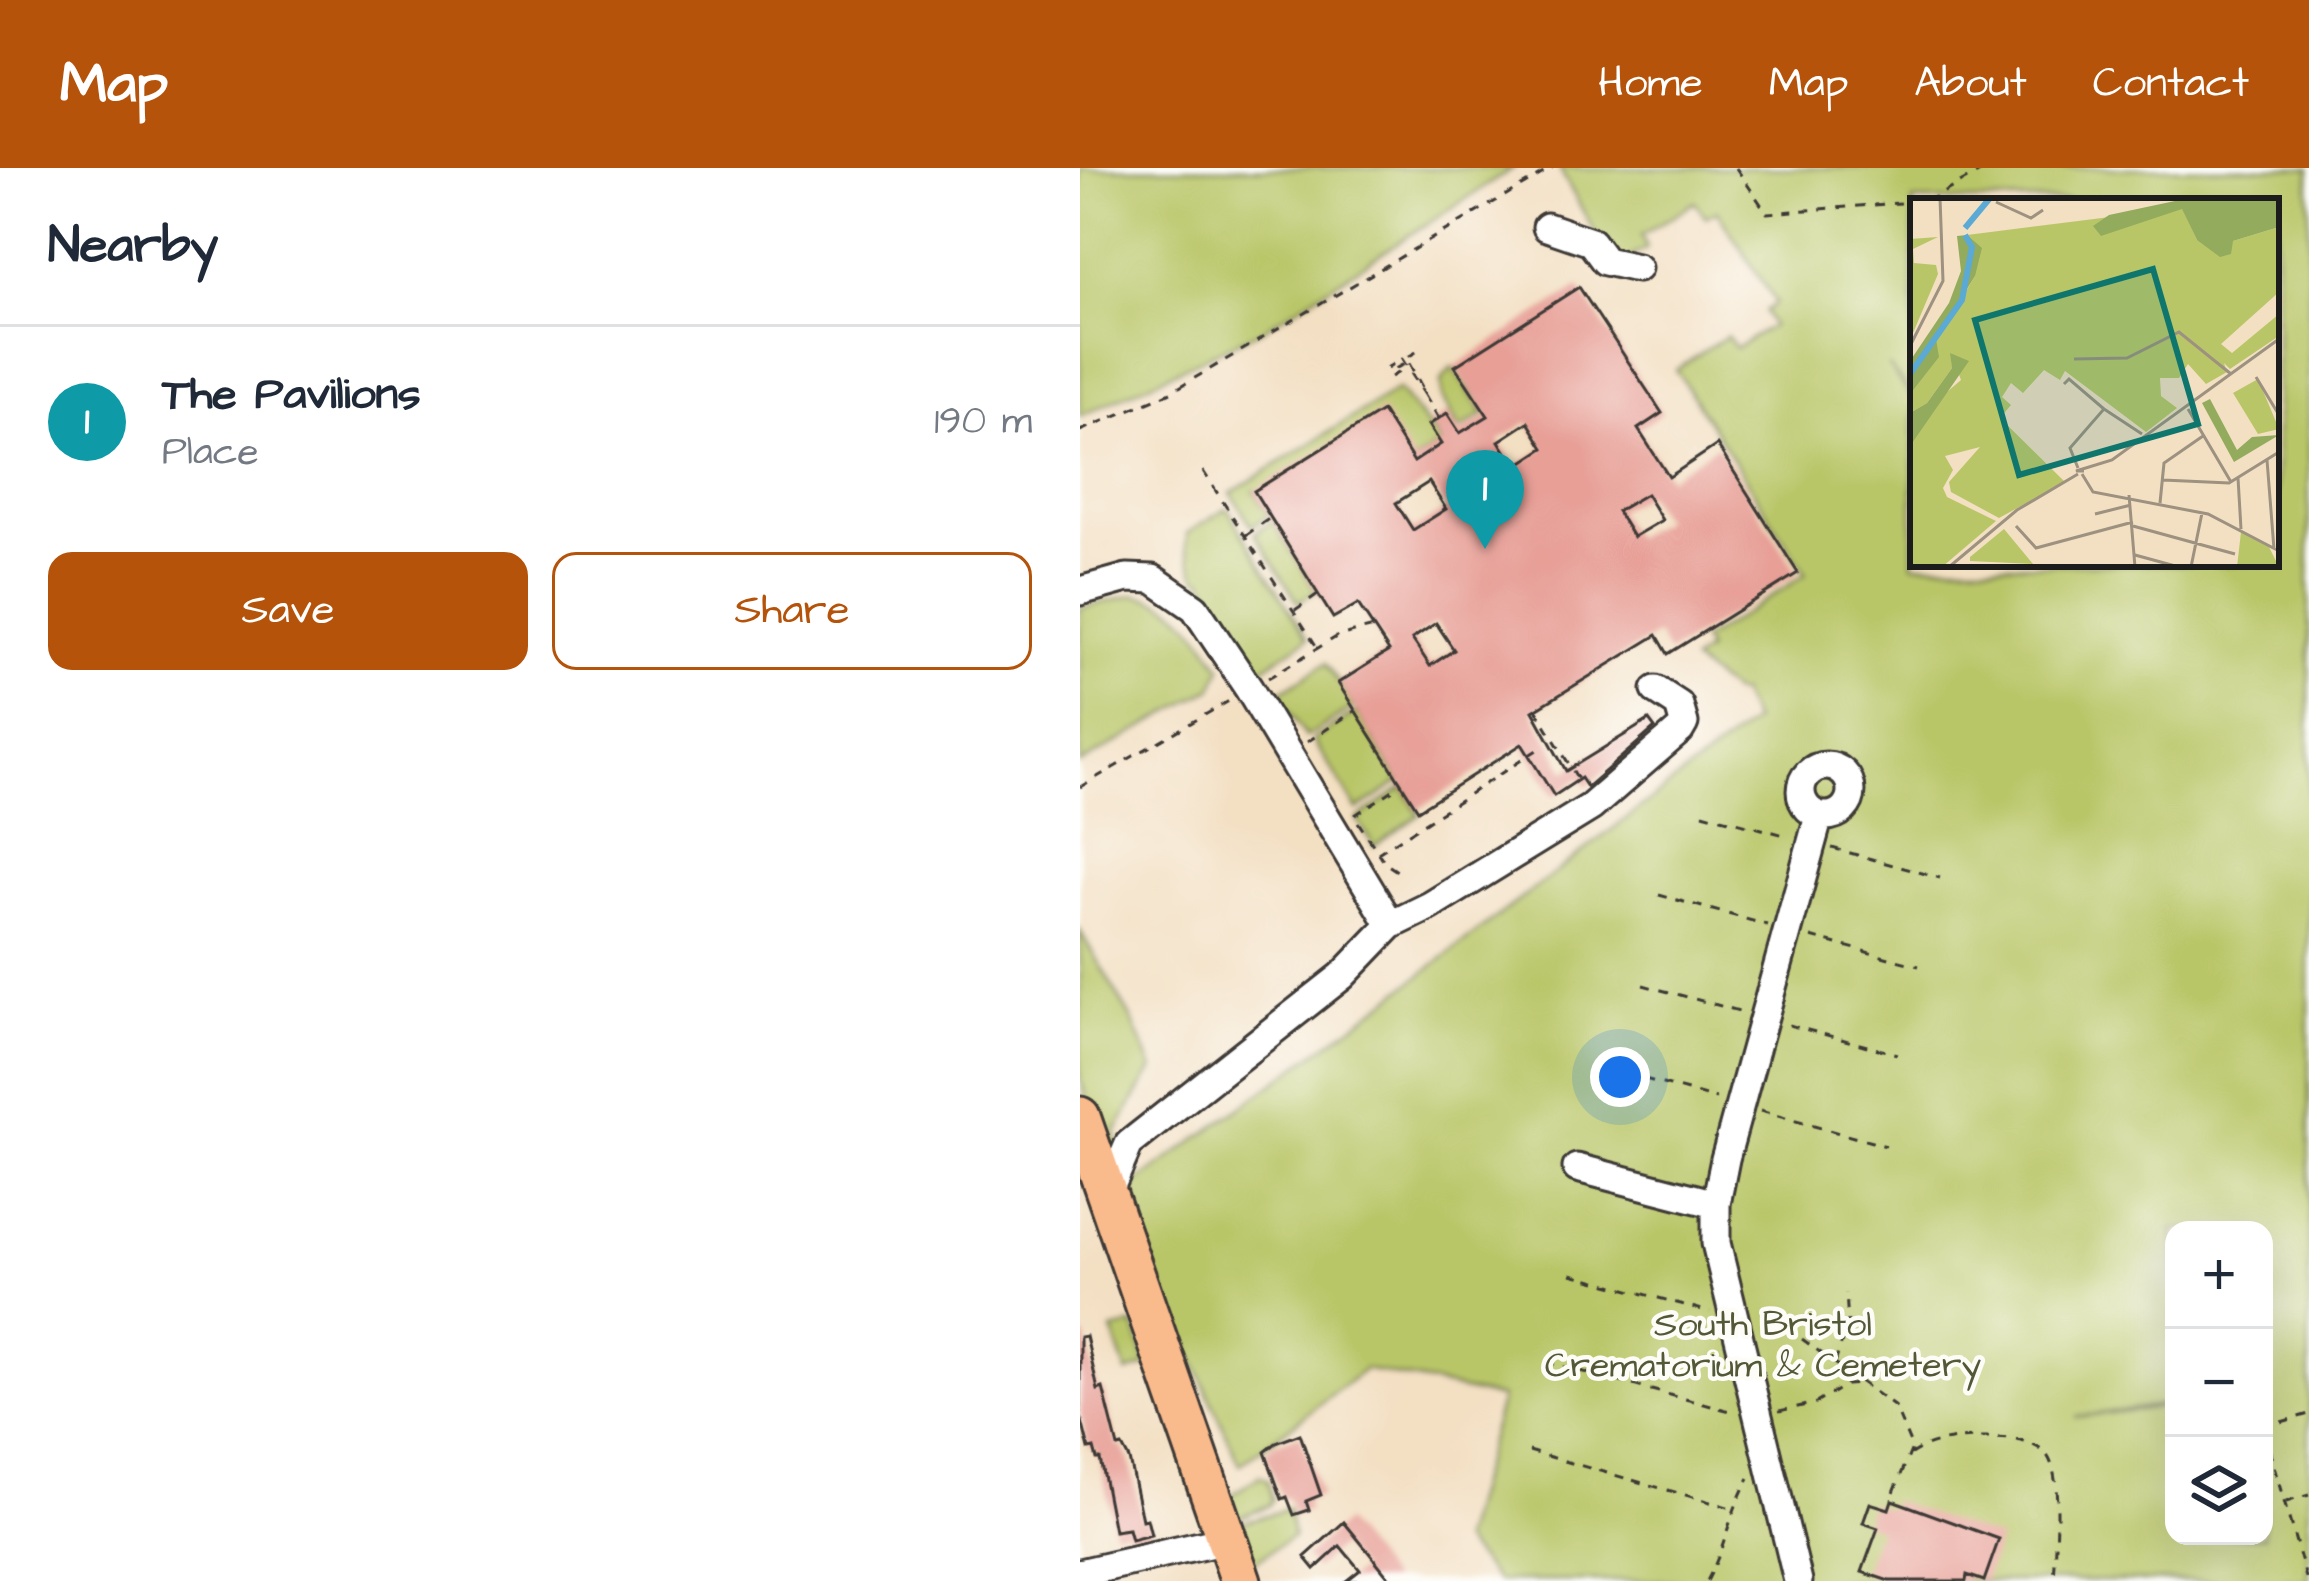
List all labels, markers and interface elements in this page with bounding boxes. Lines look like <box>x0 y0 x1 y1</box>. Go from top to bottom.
text: Map <box>60 45 168 124</box>
text: Home <box>1598 55 1703 113</box>
text: Map <box>1769 55 1848 113</box>
text: About <box>1914 55 2027 113</box>
text: Contact <box>2093 55 2249 113</box>
inset map <box>1910 198 2279 567</box>
text: Nearby <box>48 211 218 282</box>
text: The Pavilions <box>162 364 421 426</box>
text: 1 <box>85 395 90 449</box>
text: 190 m <box>934 395 1032 449</box>
text: Place <box>162 426 259 480</box>
pin: 1 <box>1446 450 1524 549</box>
button: Save <box>48 552 528 670</box>
button: Share <box>552 552 1032 670</box>
your location <box>1590 1047 1650 1107</box>
map controls <box>2165 1221 2273 1545</box>
button: + <box>2165 1221 2273 1329</box>
park label: South Bristol Crematorium & Cemetery <box>1545 1299 1982 1391</box>
button: − <box>2165 1329 2273 1437</box>
button: layers <box>2165 1437 2273 1545</box>

